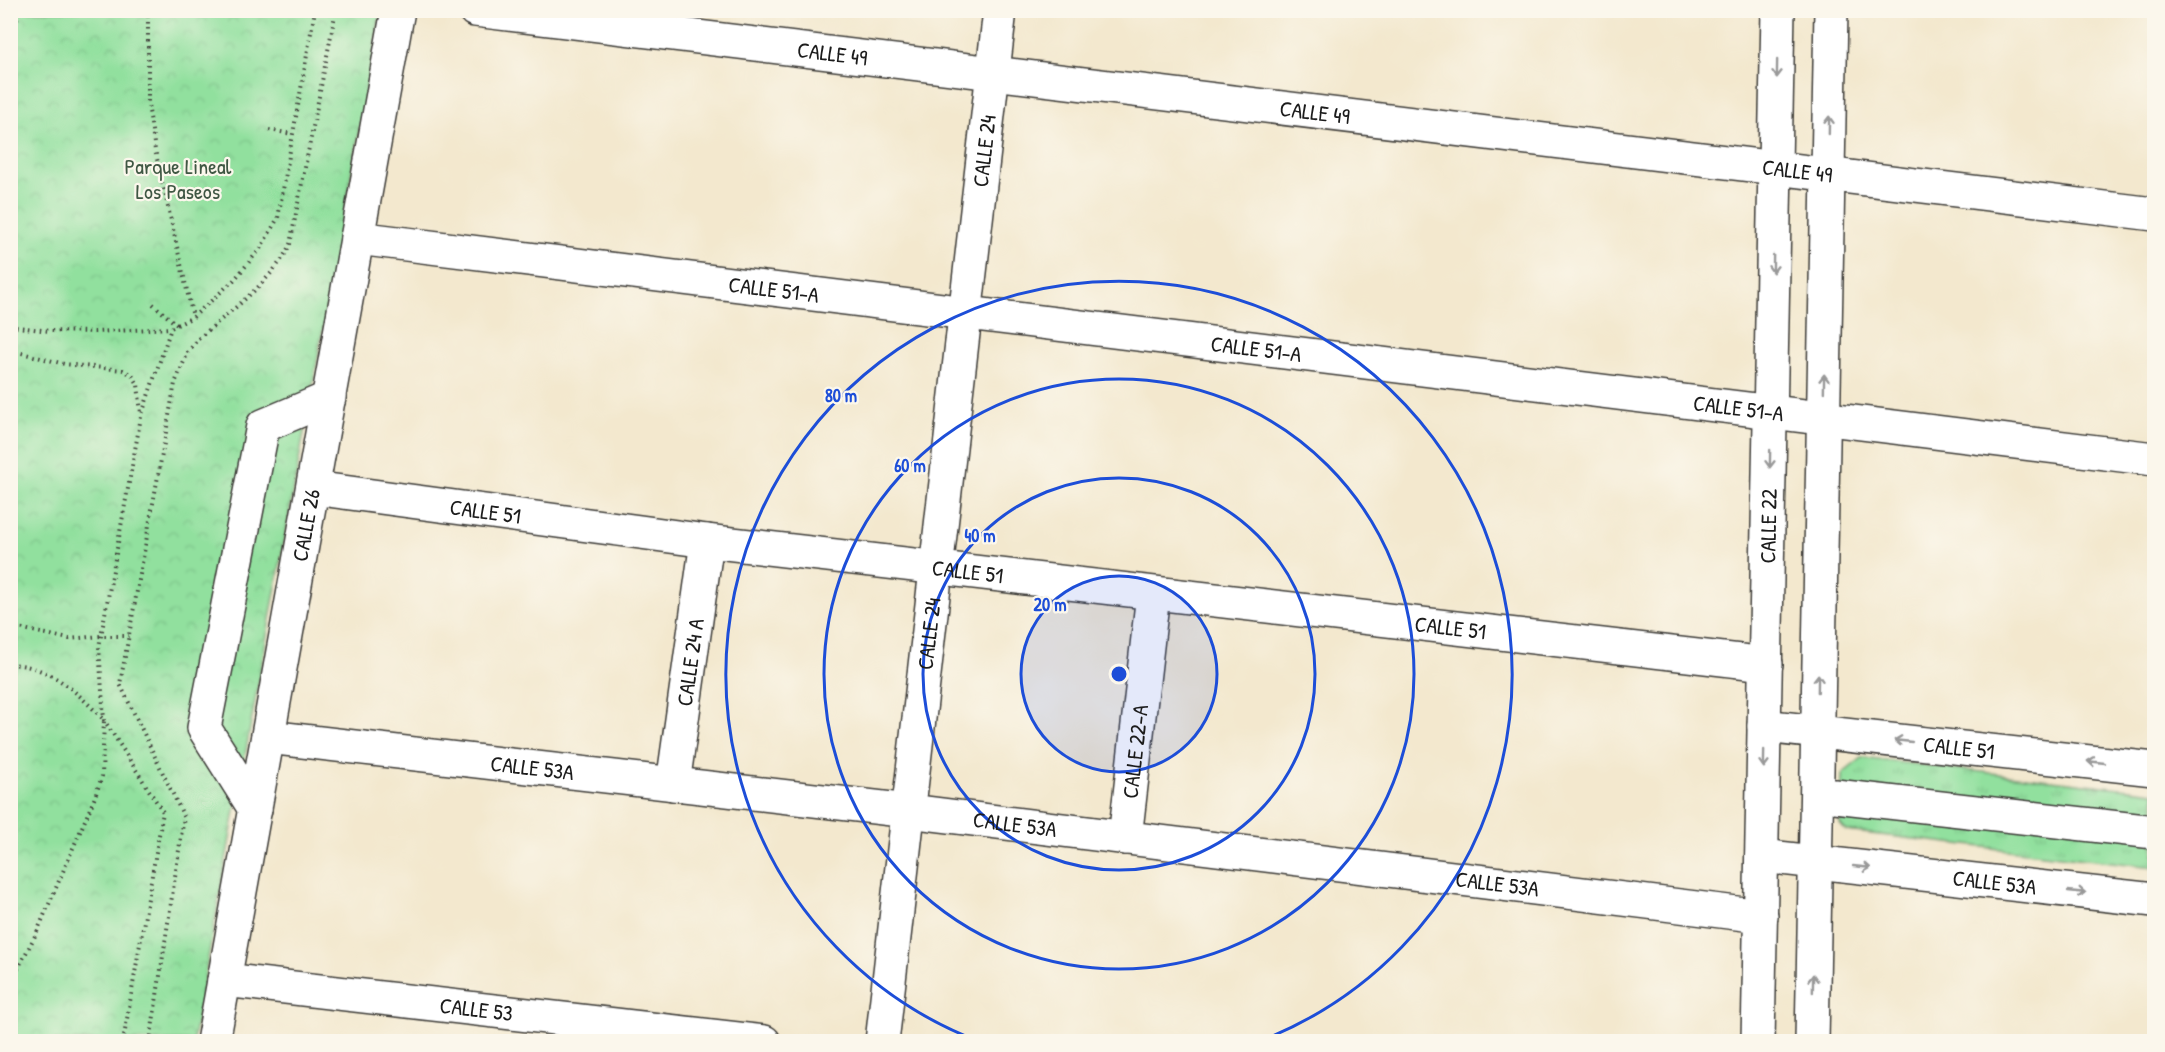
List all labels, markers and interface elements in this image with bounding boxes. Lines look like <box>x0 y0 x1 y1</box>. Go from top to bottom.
street label: CALLE 49 <box>796 34 869 73</box>
one-way arrow <box>1771 58 1783 78</box>
street label: CALLE 49 <box>1278 93 1352 131</box>
street label: CALLE 24 <box>965 113 1003 189</box>
one-way arrow <box>1823 116 1835 136</box>
park label: Parque Lineal Los Paseos <box>125 151 232 206</box>
street label: CALLE 49 <box>1761 152 1834 190</box>
one-way arrow <box>1767 253 1779 273</box>
street label: CALLE 51-A <box>727 269 821 310</box>
street label: CALLE 51-A <box>1209 328 1303 369</box>
one-way arrow <box>1818 374 1830 394</box>
text: 80 m <box>825 383 857 408</box>
street label: CALLE 51-A <box>1692 387 1786 428</box>
one-way arrow <box>1764 448 1775 468</box>
text: 60 m <box>894 453 926 478</box>
street label: CALLE 26 <box>284 486 327 564</box>
street label: CALLE 22 <box>1752 488 1784 564</box>
street label: CALLE 51 <box>448 492 523 531</box>
text: 40 m <box>964 523 996 548</box>
street label: CALLE 51 <box>931 552 1005 590</box>
text: 20 m <box>1034 592 1066 617</box>
street label: CALLE 24 <box>910 596 948 671</box>
street label: CALLE 51 <box>1413 608 1488 646</box>
street label: CALLE 24 A <box>669 616 711 708</box>
centre of rings <box>1109 664 1129 684</box>
one-way arrow <box>1813 674 1824 694</box>
street label: CALLE 22-A <box>1115 703 1155 800</box>
street label: CALLE 51 <box>1922 729 1996 766</box>
one-way arrow <box>1893 735 1913 746</box>
street label: CALLE 53A <box>489 748 576 787</box>
one-way arrow <box>1758 748 1769 768</box>
one-way arrow <box>2087 756 2107 767</box>
street label: CALLE 53A <box>971 804 1059 844</box>
one-way arrow <box>1852 862 1872 873</box>
street label: CALLE 53A <box>1454 863 1541 904</box>
street label: CALLE 53A <box>1951 863 2038 902</box>
one-way arrow <box>2066 886 2086 897</box>
one-way arrow <box>1807 974 1819 994</box>
street label: CALLE 53 <box>438 990 515 1028</box>

